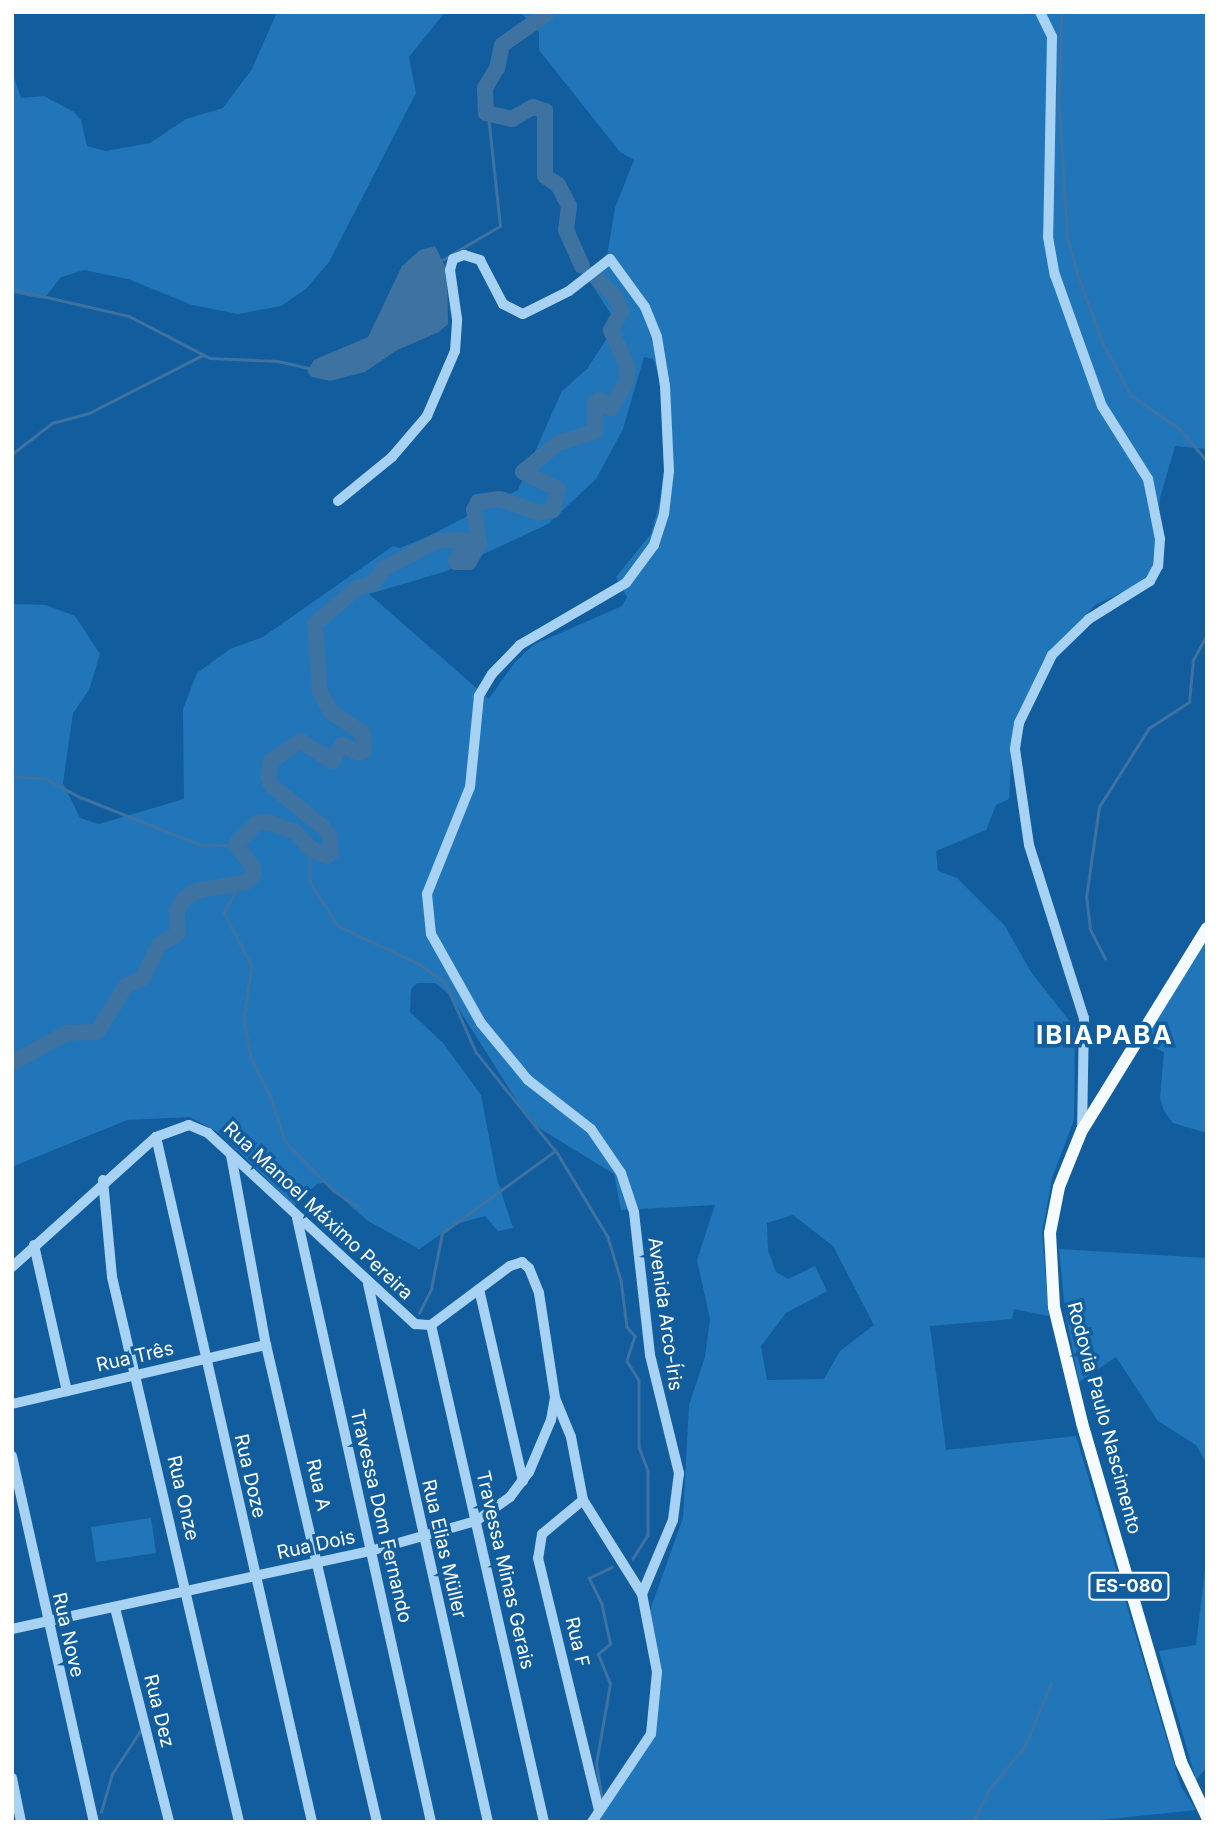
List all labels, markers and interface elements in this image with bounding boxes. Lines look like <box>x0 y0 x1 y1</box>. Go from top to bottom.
district label: IBIAPABA <box>1037 1019 1173 1051</box>
street label: Rua Manoel Máximo Pereira <box>219 1117 417 1305</box>
street label: Avenida Arco-Íris <box>643 1236 687 1392</box>
street label: Rodovia Paulo Nascimento <box>1062 1299 1146 1537</box>
street label: Rua Três <box>94 1337 176 1377</box>
street label: Travessa Dom Fernando <box>345 1407 417 1625</box>
street label: Rua Doze <box>229 1432 271 1520</box>
street label: Rua Onze <box>162 1453 204 1543</box>
street label: Rua A <box>301 1457 335 1513</box>
street label: Travessa Minas Gerais <box>471 1469 539 1671</box>
street label: Rua Elias Müller <box>417 1477 471 1621</box>
street label: Rua Dois <box>275 1526 357 1564</box>
road number: ES-080 <box>1087 1572 1171 1601</box>
street label: Rua Nove <box>47 1590 89 1680</box>
street label: Rua F <box>560 1615 594 1669</box>
street label: Rua Dez <box>139 1672 179 1750</box>

